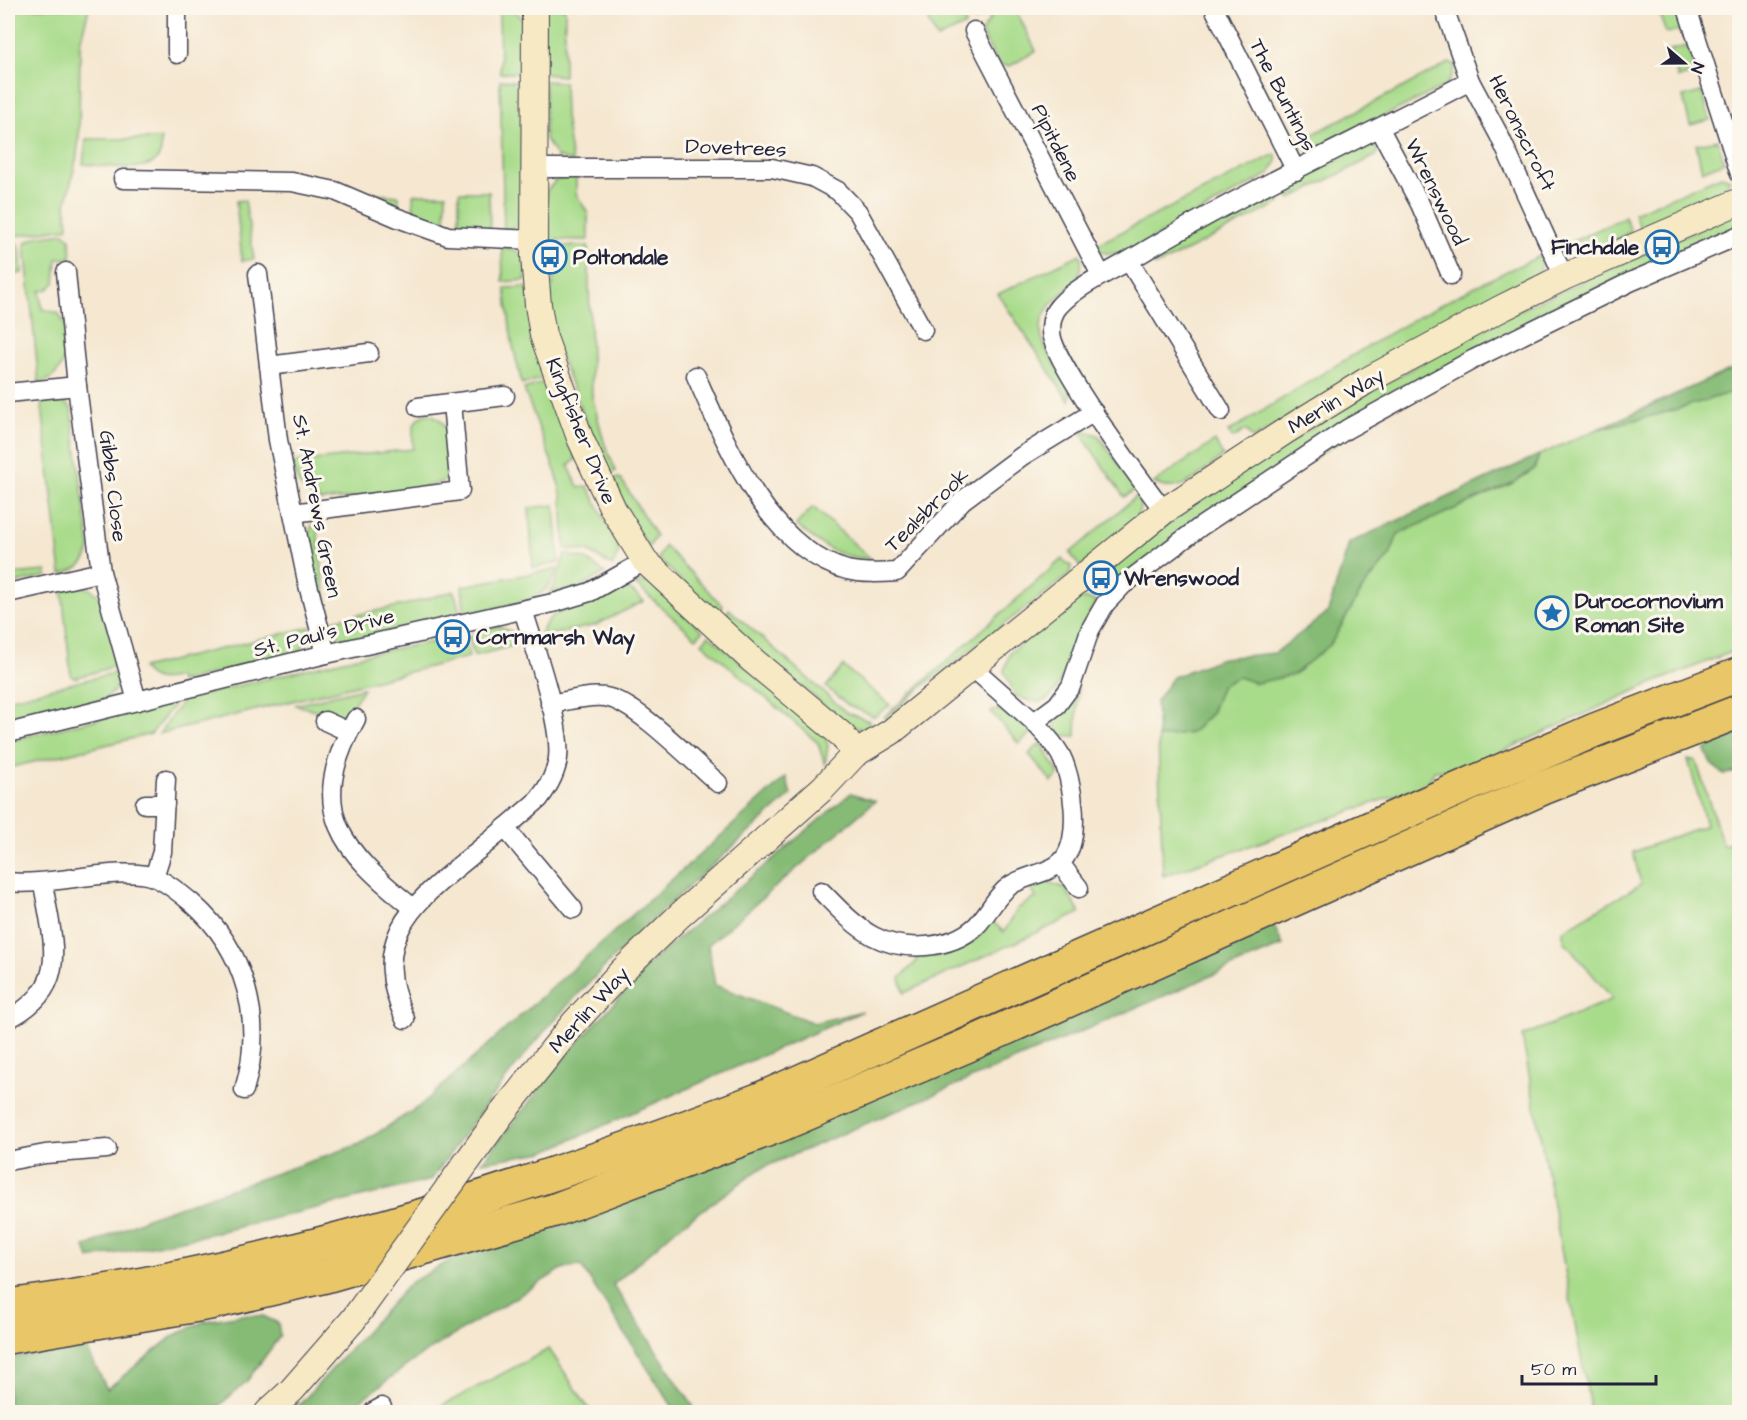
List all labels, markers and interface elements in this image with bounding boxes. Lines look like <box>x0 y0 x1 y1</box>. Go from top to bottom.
north arrow <box>1654 33 1714 93</box>
street label: The Buntings <box>1240 34 1324 157</box>
text: N <box>1685 59 1709 76</box>
street label: Heronscroft <box>1481 70 1563 197</box>
street label: Pipitdene <box>1023 99 1088 187</box>
street label: Dovetrees <box>685 132 787 164</box>
street label: Wrenswood <box>1398 134 1474 250</box>
bus stop icon: Finchdale <box>1644 229 1680 265</box>
place label: Finchdale <box>1551 233 1640 262</box>
bus stop icon: Poltondale <box>532 239 568 275</box>
place label: Poltondale <box>573 243 669 272</box>
street label: Kingfisher Drive <box>537 353 624 509</box>
street label: Merlin Way <box>1282 361 1391 443</box>
street label: St. Andrews Green <box>285 412 349 600</box>
street label: Gibbs Close <box>92 429 134 543</box>
street label: Tealsbrook <box>878 461 976 559</box>
bus stop icon: Wrenswood <box>1083 560 1119 596</box>
place label: Wrenswood <box>1123 564 1239 593</box>
place label: Durocornovium Roman Site <box>1575 587 1723 640</box>
place icon: Durocornovium Roman Site <box>1534 595 1570 631</box>
street label: St. Paul's Drive <box>250 601 398 665</box>
bus stop icon: Cornmarsh Way <box>435 619 471 655</box>
place label: Cornmarsh Way <box>476 623 635 655</box>
street label: Merlin Way <box>542 960 638 1061</box>
scale bar <box>1522 1348 1656 1386</box>
text: 50 m <box>1531 1357 1576 1382</box>

